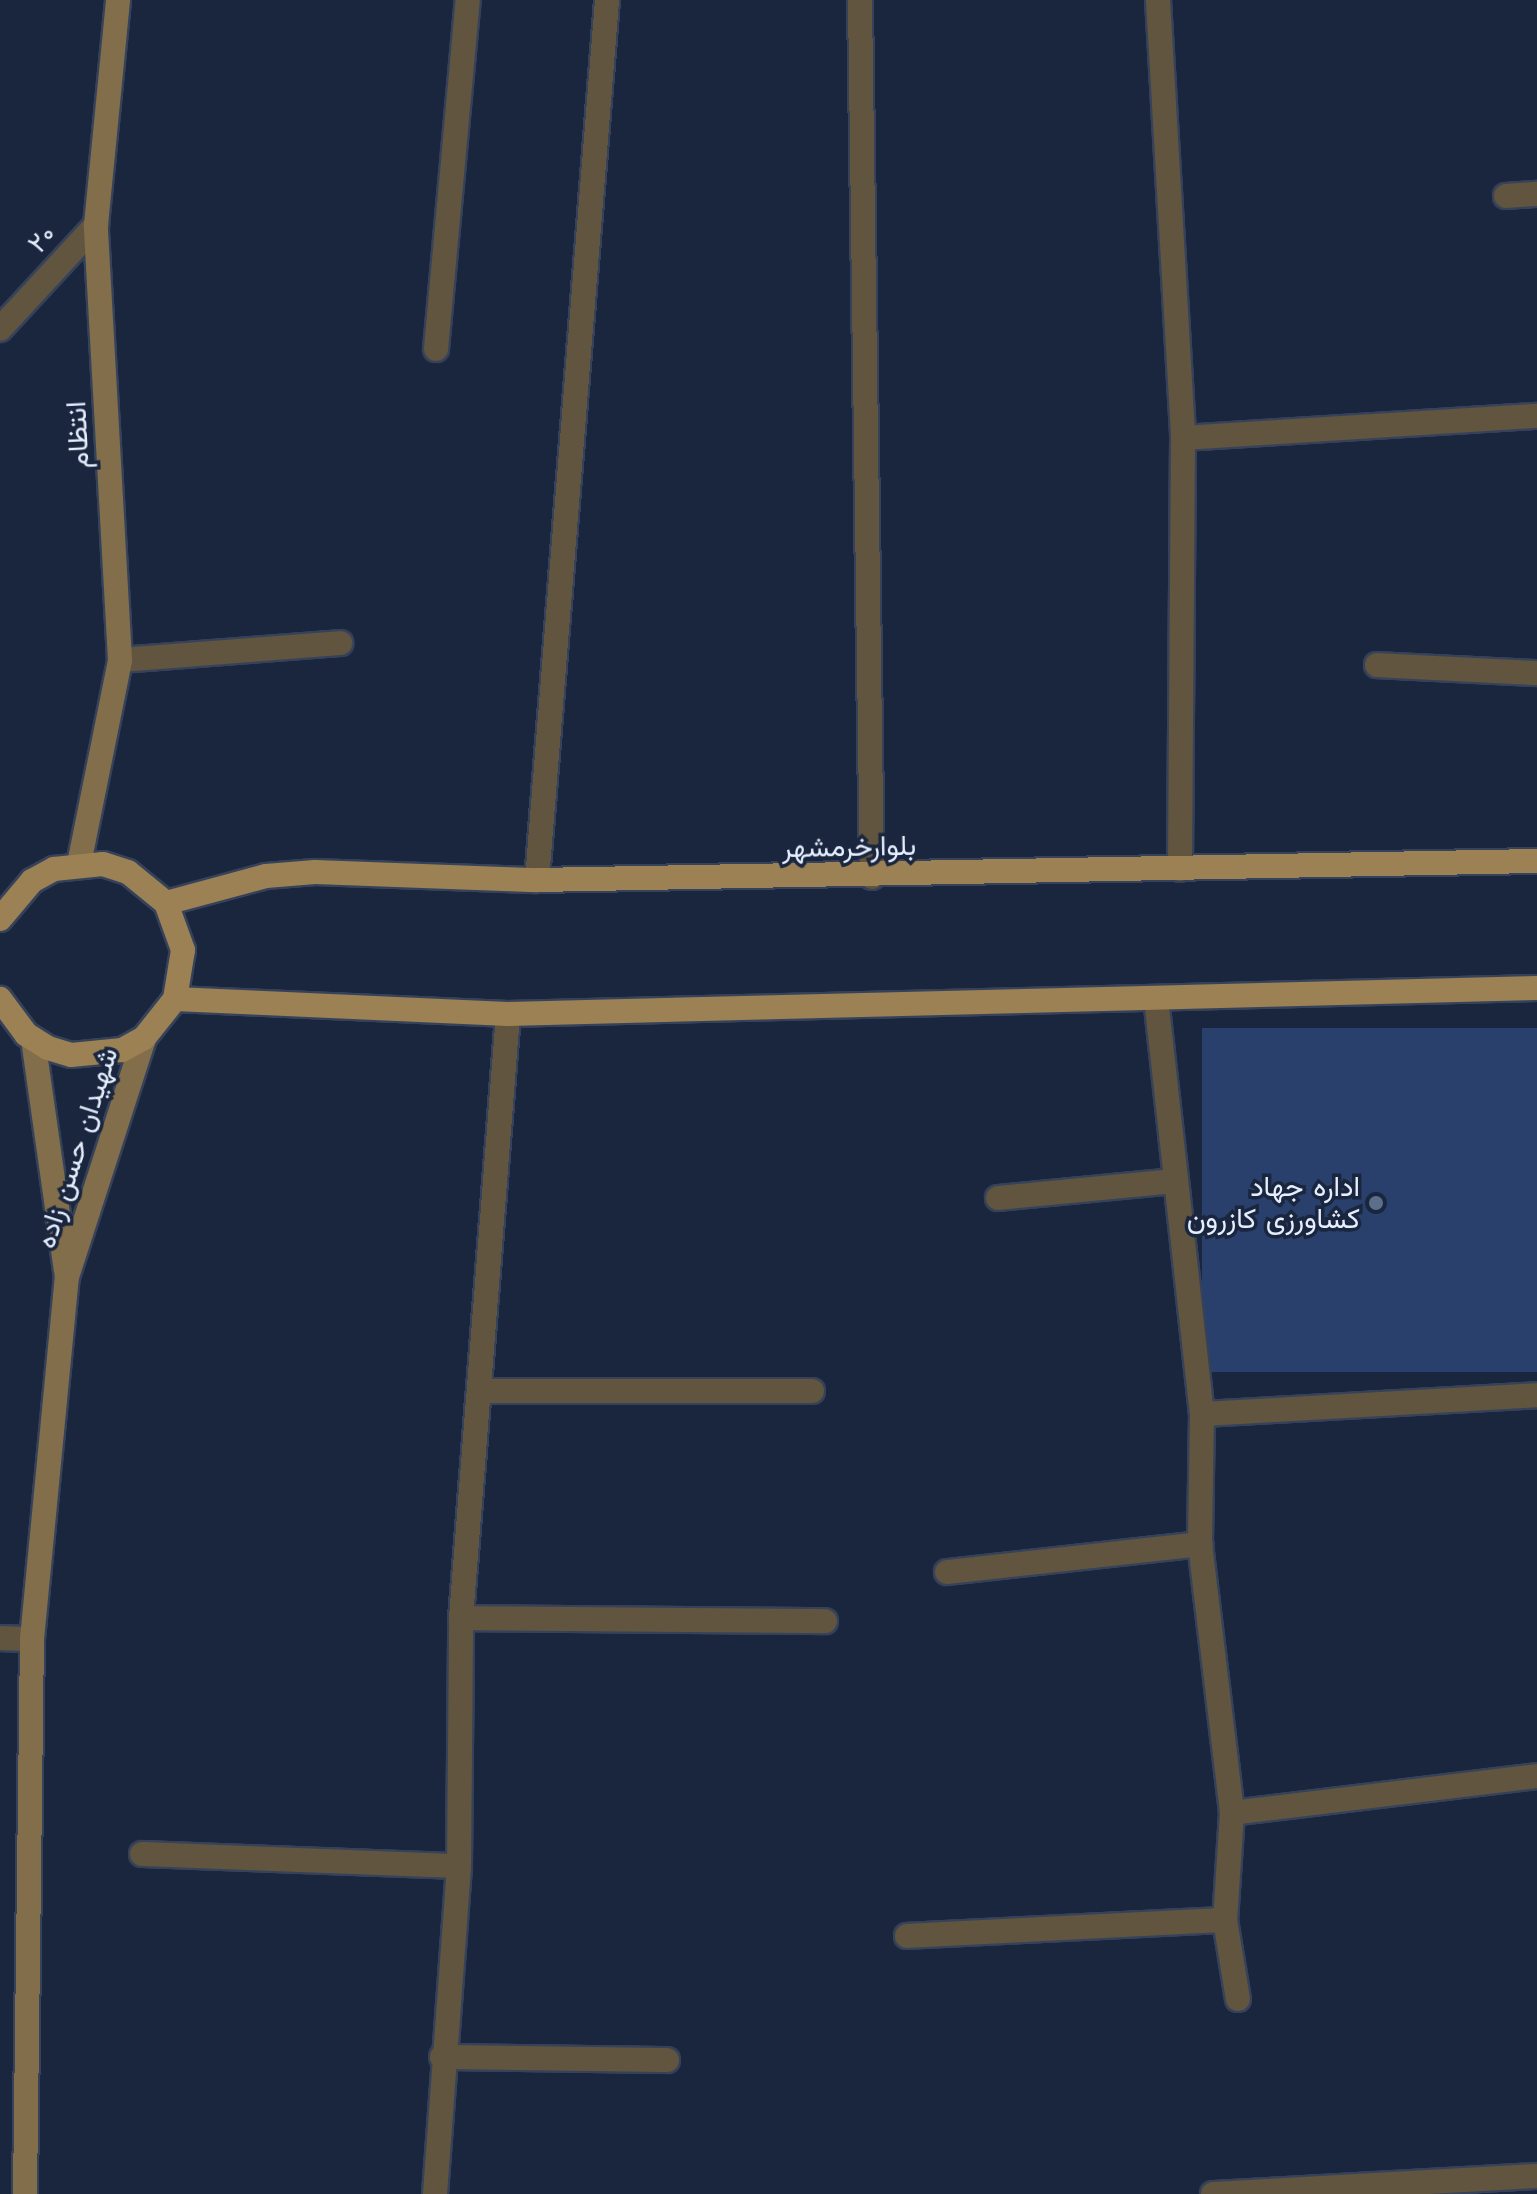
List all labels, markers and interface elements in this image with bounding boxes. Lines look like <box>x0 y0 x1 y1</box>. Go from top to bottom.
street label: ۲۰ <box>21 218 63 260</box>
street label: انتظام <box>59 400 97 470</box>
street label: بلوارخرمشهر <box>782 829 916 865</box>
street label: شهیدان حسن زاده <box>29 1044 125 1252</box>
place label: اداره جهاد کشاورزی کازرون <box>1187 1170 1360 1236</box>
marker: اداره جهاد کشاورزی کازرون <box>1367 1194 1385 1212</box>

